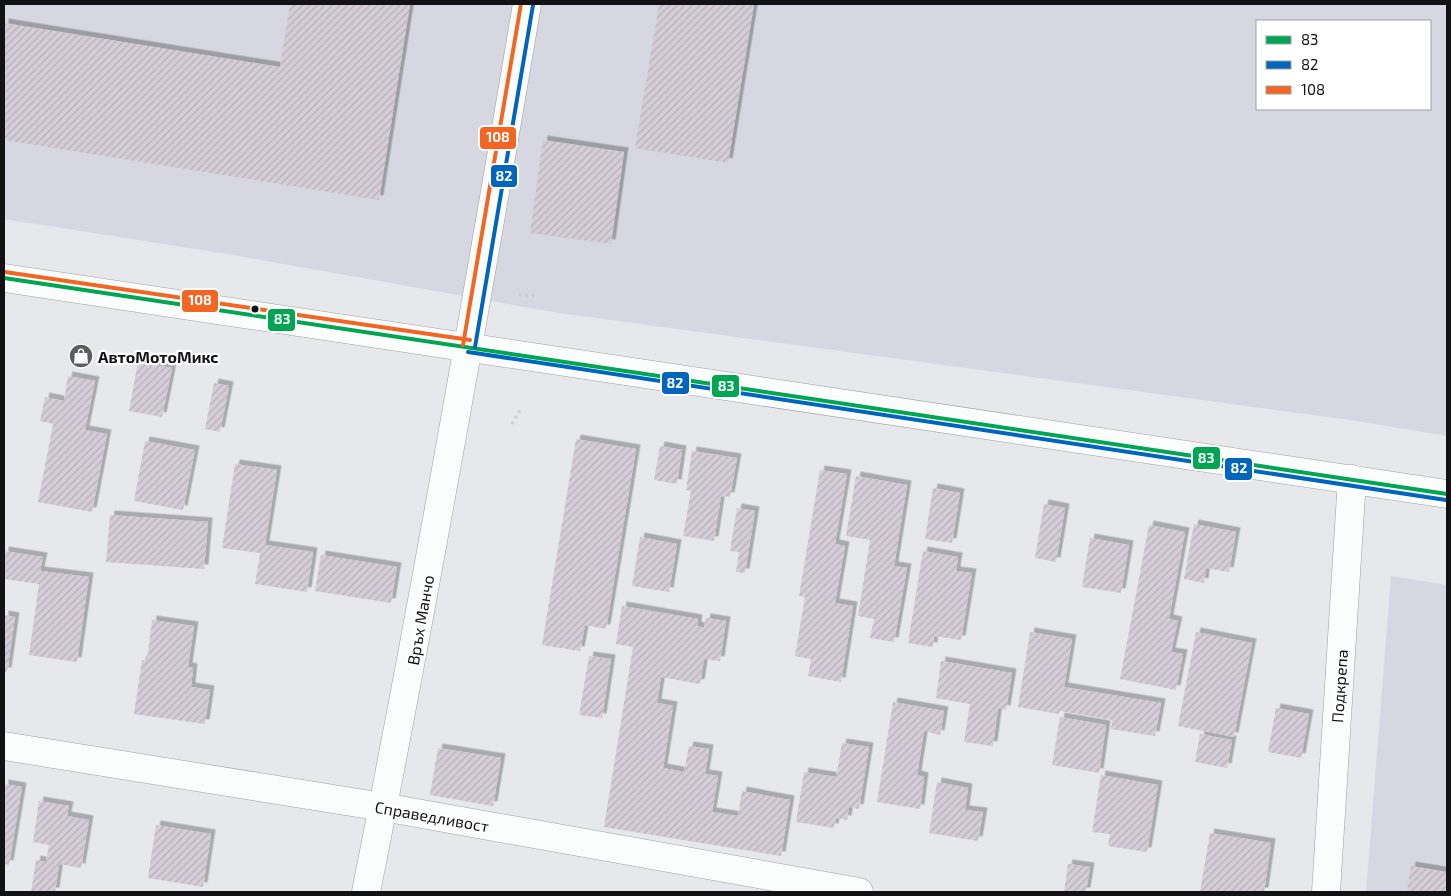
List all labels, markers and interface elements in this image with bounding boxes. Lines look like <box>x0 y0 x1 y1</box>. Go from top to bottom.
legend <box>1256 20 1431 110</box>
text: 83 <box>1301 30 1318 48</box>
text: 82 <box>1301 55 1319 73</box>
text: 108 <box>1301 80 1325 98</box>
line badge: 108 <box>479 126 517 150</box>
text: 108 <box>486 128 510 145</box>
line badge: 82 <box>490 164 518 188</box>
text: 82 <box>496 167 512 184</box>
line badge: 108 <box>181 289 219 313</box>
text: 108 <box>188 291 212 308</box>
unlabelled marker <box>250 304 260 314</box>
line badge: 83 <box>267 308 296 332</box>
text: 83 <box>274 310 290 327</box>
shop icon: АвтоМотоМикс <box>68 343 94 369</box>
place label: АвтоМотоМикс <box>98 347 219 366</box>
line badge: 82 <box>661 371 690 395</box>
text: 82 <box>667 374 683 391</box>
line badge: 83 <box>711 374 740 398</box>
text: 83 <box>718 377 734 394</box>
line badge: 83 <box>1192 446 1221 470</box>
text: 83 <box>1198 449 1214 466</box>
line badge: 82 <box>1224 457 1253 481</box>
text: 82 <box>1231 459 1247 476</box>
street label: Връх Манчо <box>403 573 437 667</box>
street label: Подкрепа <box>1327 649 1351 723</box>
street label: Справедливост <box>374 797 491 835</box>

